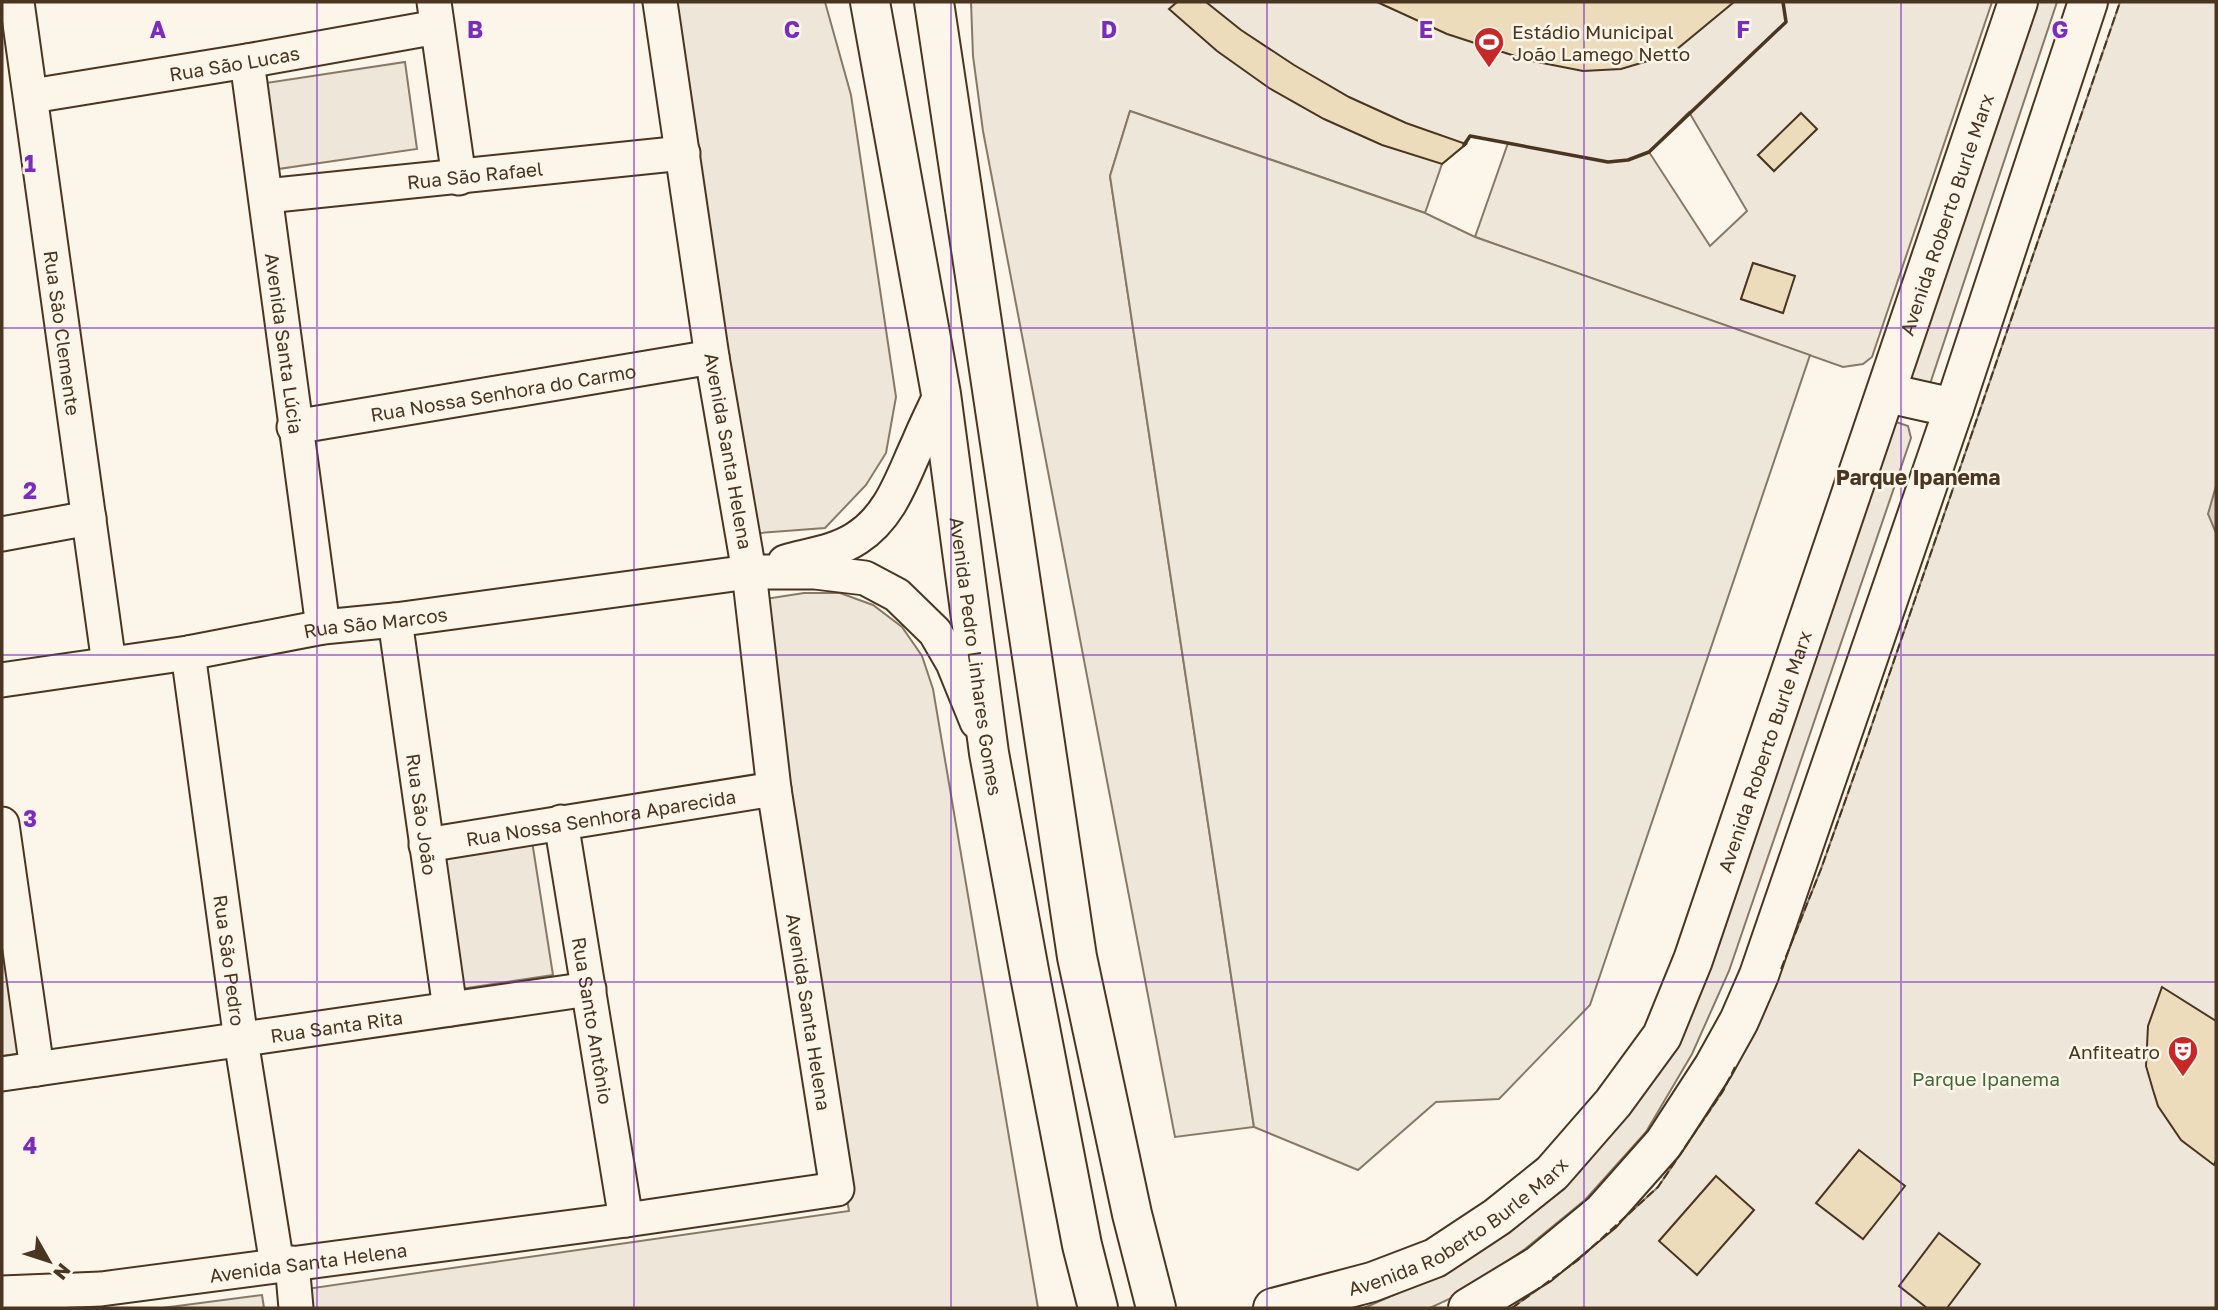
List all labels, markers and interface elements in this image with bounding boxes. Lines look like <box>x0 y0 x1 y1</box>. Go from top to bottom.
text: A <box>150 15 167 43</box>
text: B <box>467 15 483 43</box>
text: C <box>784 15 800 43</box>
text: D <box>1101 15 1117 43</box>
text: E <box>1419 15 1433 43</box>
text: F <box>1736 15 1750 43</box>
text: G <box>2052 15 2068 43</box>
place label: Estádio Municipal João Lamego Netto <box>1512 20 1690 65</box>
sports icon: Estádio Municipal João Lamego Netto <box>1472 25 1506 69</box>
street label: Rua São Lucas <box>167 40 301 85</box>
street label: Avenida Roberto Burle Marx <box>1894 90 1998 338</box>
text: 1 <box>24 149 36 177</box>
street label: Rua São Rafael <box>406 156 544 193</box>
street label: Rua São Clemente <box>40 249 86 417</box>
street label: Avenida Santa Lúcia <box>261 251 308 435</box>
street label: Avenida Santa Helena <box>700 351 758 551</box>
street label: Rua Nossa Senhora do Carmo <box>369 358 638 426</box>
district label: Parque Ipanema <box>1836 464 2000 490</box>
text: 2 <box>23 476 37 504</box>
street label: Avenida Pedro Linhares Gomes <box>946 515 1008 797</box>
street label: Rua São Marcos <box>301 602 449 642</box>
street label: Avenida Roberto Burle Marx <box>1712 627 1816 875</box>
street label: Rua São João <box>402 752 442 876</box>
street label: Rua Nossa Senhora Aparecida <box>464 784 737 850</box>
text: 3 <box>23 804 37 832</box>
street label: Rua São Pedro <box>210 893 250 1027</box>
street label: Avenida Santa Helena <box>782 912 836 1112</box>
street label: Rua Santo Antônio <box>568 935 618 1106</box>
street label: Rua Santa Rita <box>269 1005 404 1047</box>
theatre icon: Anfiteatro <box>2166 1034 2200 1078</box>
place label: Anfiteatro <box>2068 1040 2160 1063</box>
park label: Parque Ipanema <box>1912 1067 2060 1090</box>
text: 4 <box>23 1131 37 1159</box>
street label: Avenida Roberto Burle Marx <box>1346 1152 1572 1299</box>
north arrow <box>14 1226 84 1296</box>
street label: Avenida Santa Helena <box>208 1237 408 1286</box>
text: N <box>49 1259 76 1285</box>

